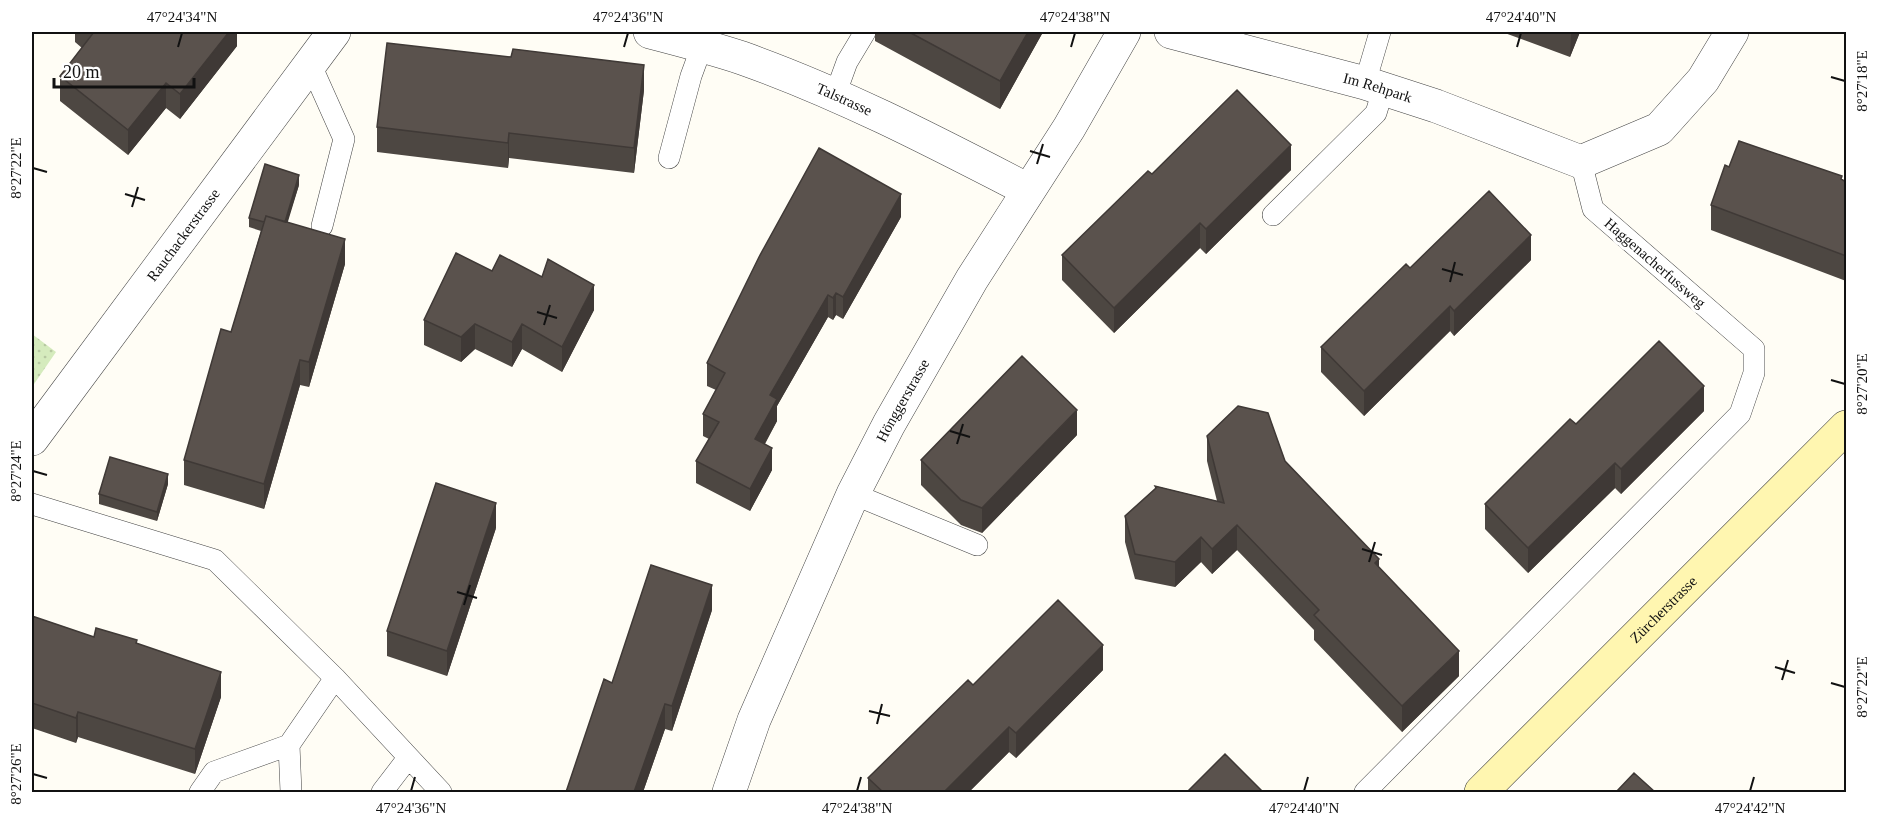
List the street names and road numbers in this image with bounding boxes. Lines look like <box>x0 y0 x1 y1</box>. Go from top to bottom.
street label: Im Rehpark <box>1341 70 1415 106</box>
street label: Talstrasse <box>814 80 875 119</box>
street label: Rauchackerstrasse <box>144 185 223 284</box>
street label: Haggenacherfussweg <box>1601 215 1709 311</box>
street label: Hönggerstrasse <box>873 356 933 445</box>
street label: Zürcherstrasse <box>1627 573 1700 646</box>

